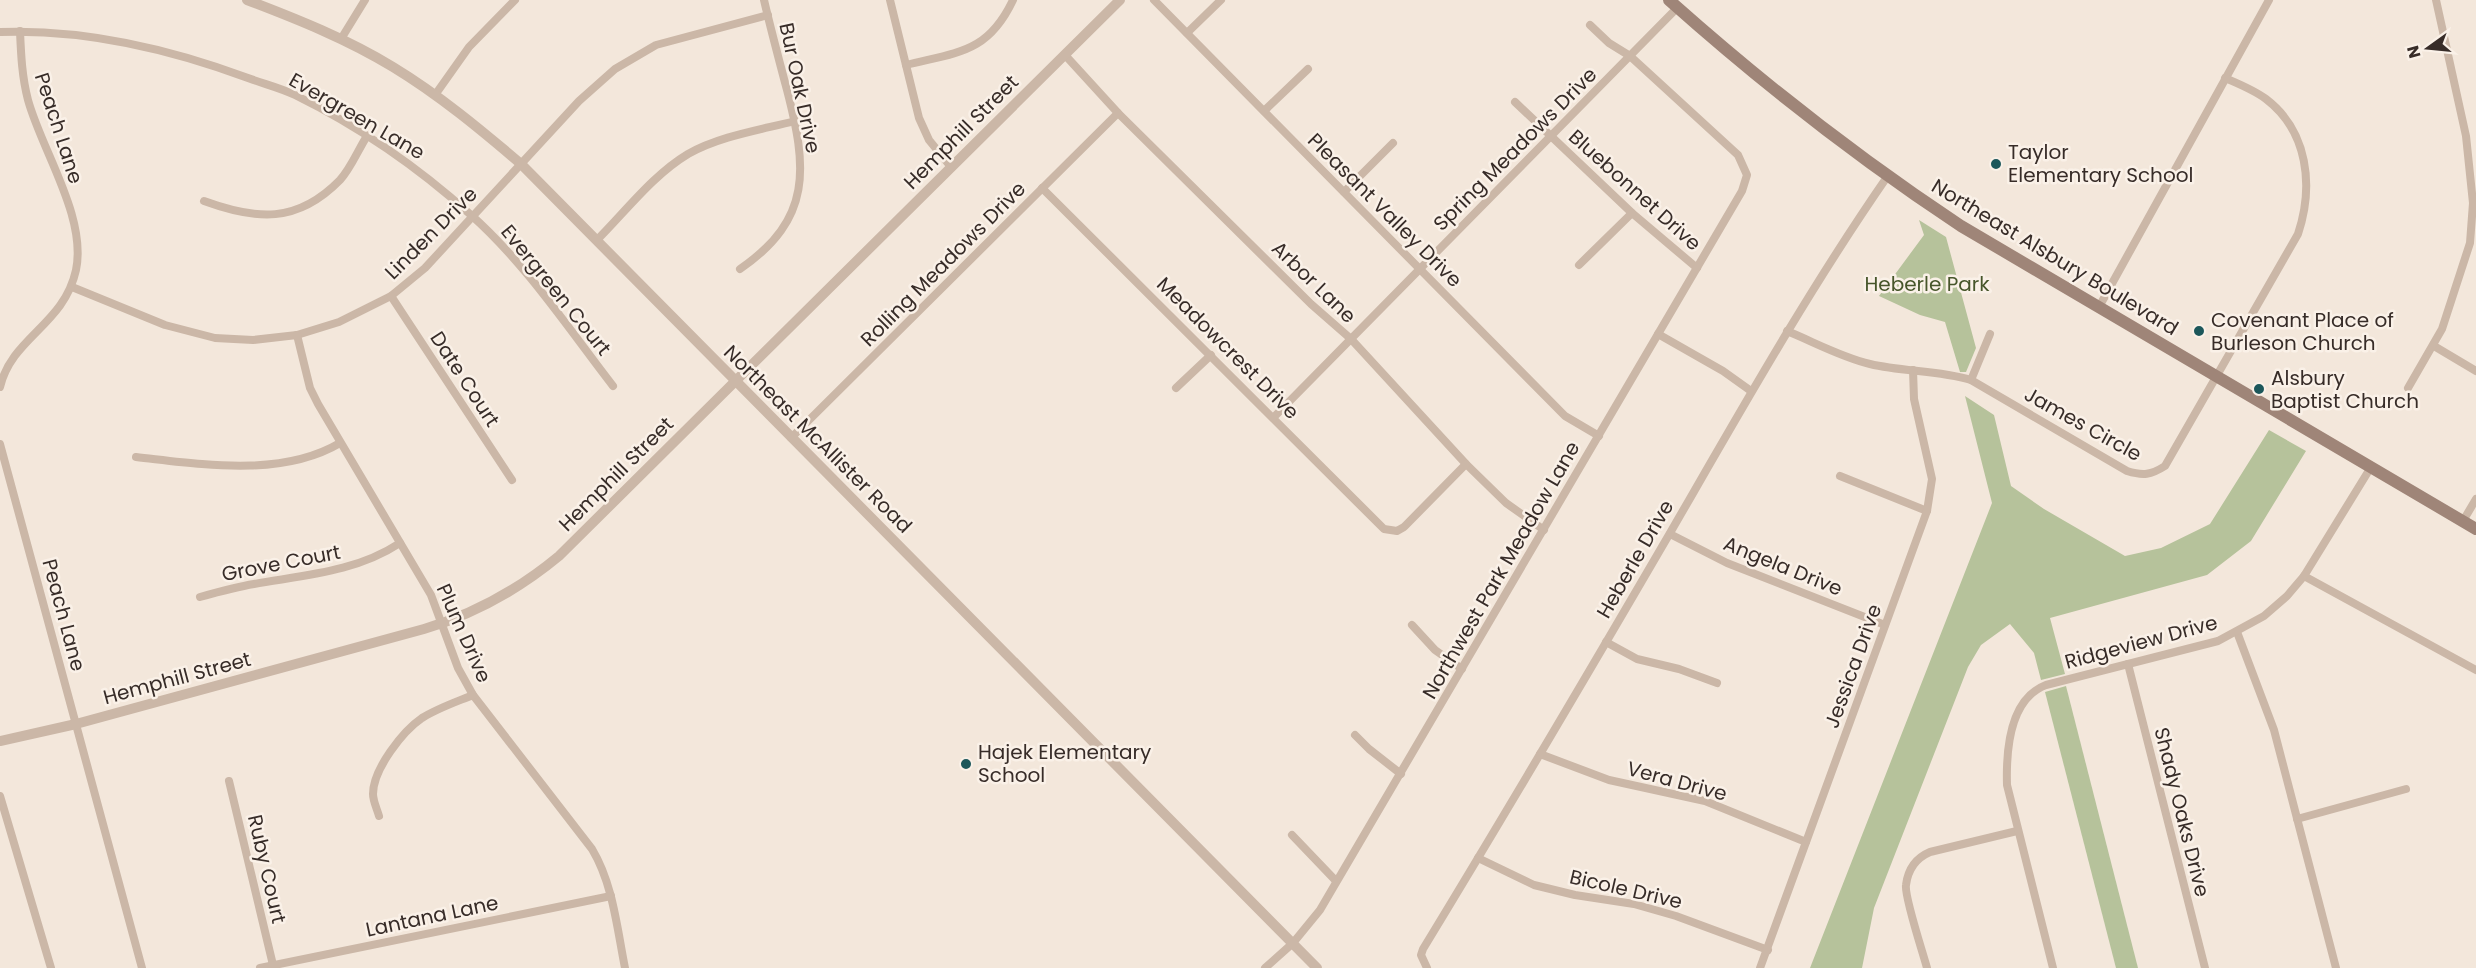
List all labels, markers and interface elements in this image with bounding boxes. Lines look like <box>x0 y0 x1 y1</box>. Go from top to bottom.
north arrow <box>2398 18 2458 78</box>
street label: Bur Oak Drive <box>772 20 828 156</box>
text: N <box>2401 43 2427 61</box>
street label: Spring Meadows Drive <box>1427 61 1603 237</box>
street label: Evergreen Lane <box>284 66 430 166</box>
street label: Hemphill Street <box>897 68 1025 196</box>
street label: Peach Lane <box>28 69 90 187</box>
street label: Bluebonnet Drive <box>1563 123 1707 257</box>
street label: Pleasant Valley Drive <box>1302 127 1468 293</box>
place label: Taylor Elementary School <box>2008 138 2193 189</box>
marker: Taylor Elementary School <box>1989 157 2003 171</box>
street label: Northeast Alsbury Boulevard <box>1926 172 2184 342</box>
street label: Rolling Meadows Drive <box>854 175 1032 353</box>
street label: Linden Drive <box>378 180 484 286</box>
street label: Evergreen Court <box>494 219 618 361</box>
street label: Arbor Lane <box>1266 235 1362 329</box>
park label: Heberle Park <box>1864 270 1990 298</box>
street label: Meadowcrest Drive <box>1151 271 1305 425</box>
place label: Covenant Place of Burleson Church <box>2211 306 2394 357</box>
marker: Covenant Place of Burleson Church <box>2192 324 2206 338</box>
street label: Date Court <box>424 326 506 432</box>
street label: Northeast McAllister Road <box>718 339 918 539</box>
place label: Alsbury Baptist Church <box>2271 364 2419 415</box>
street label: James Circle <box>2019 380 2147 468</box>
marker: Alsbury Baptist Church <box>2252 382 2266 396</box>
street label: Hemphill Street <box>552 410 680 538</box>
street label: Northwest Park Meadow Lane <box>1416 436 1586 704</box>
street label: Heberle Drive <box>1590 495 1680 623</box>
street label: Angela Drive <box>1719 529 1847 603</box>
street label: Grove Court <box>219 538 343 588</box>
street label: Peach Lane <box>36 556 92 674</box>
street label: Plum Drive <box>430 579 498 687</box>
street label: Jessica Drive <box>1818 600 1888 732</box>
street label: Ridgeview Drive <box>2062 608 2220 676</box>
street label: Hemphill Street <box>100 645 254 711</box>
street label: Shady Oaks Drive <box>2147 724 2217 900</box>
place label: Hajek Elementary School <box>978 738 1151 789</box>
street label: Vera Drive <box>1624 754 1730 808</box>
marker: Hajek Elementary School <box>959 757 973 771</box>
street label: Ruby Court <box>241 812 293 926</box>
street label: Bicole Drive <box>1567 862 1685 916</box>
street label: Lantana Lane <box>363 888 501 944</box>

